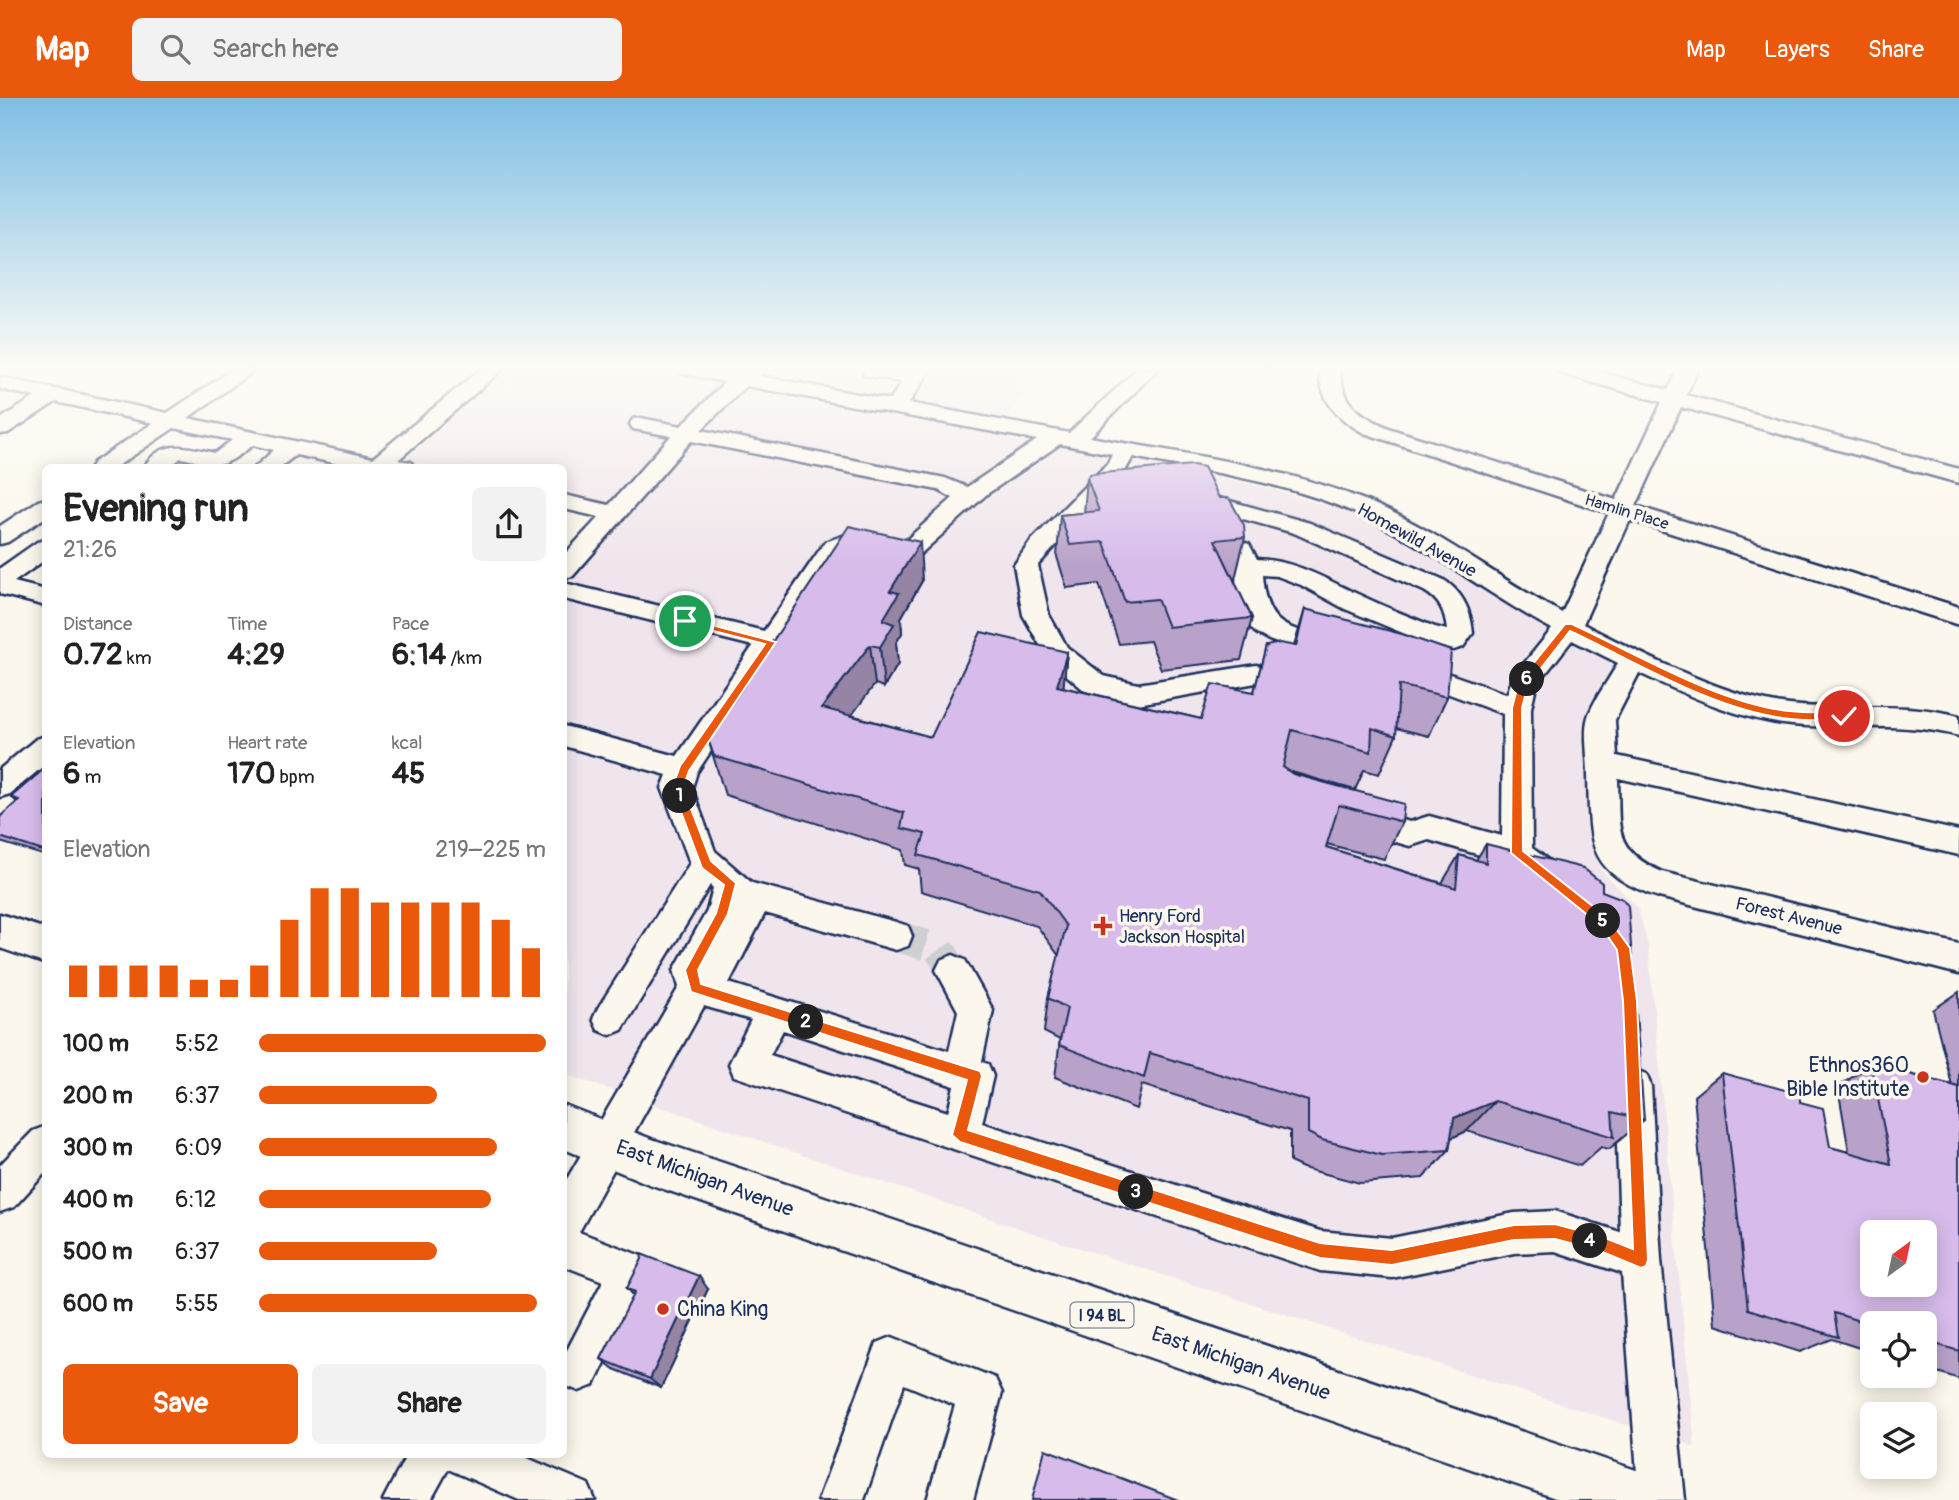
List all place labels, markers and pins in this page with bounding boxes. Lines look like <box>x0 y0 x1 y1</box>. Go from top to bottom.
pin <box>655 591 715 651</box>
pin: 6 <box>1510 662 1544 696</box>
pin <box>1814 686 1874 746</box>
pin: 1 <box>662 778 698 814</box>
pin: 5 <box>1586 904 1620 938</box>
place label: Henry Ford Jackson Hospital <box>1119 905 1245 949</box>
marker: Henry Ford Jackson Hospital <box>1093 916 1113 936</box>
pin: 2 <box>788 1004 824 1040</box>
place label: Ethnos360 Bible Institute <box>1786 1052 1910 1103</box>
marker: Ethnos360 Bible Institute <box>1915 1069 1931 1085</box>
pin: 3 <box>1118 1174 1154 1210</box>
pin: 4 <box>1572 1224 1608 1258</box>
place label: China King <box>677 1296 768 1323</box>
marker: China King <box>655 1301 671 1317</box>

